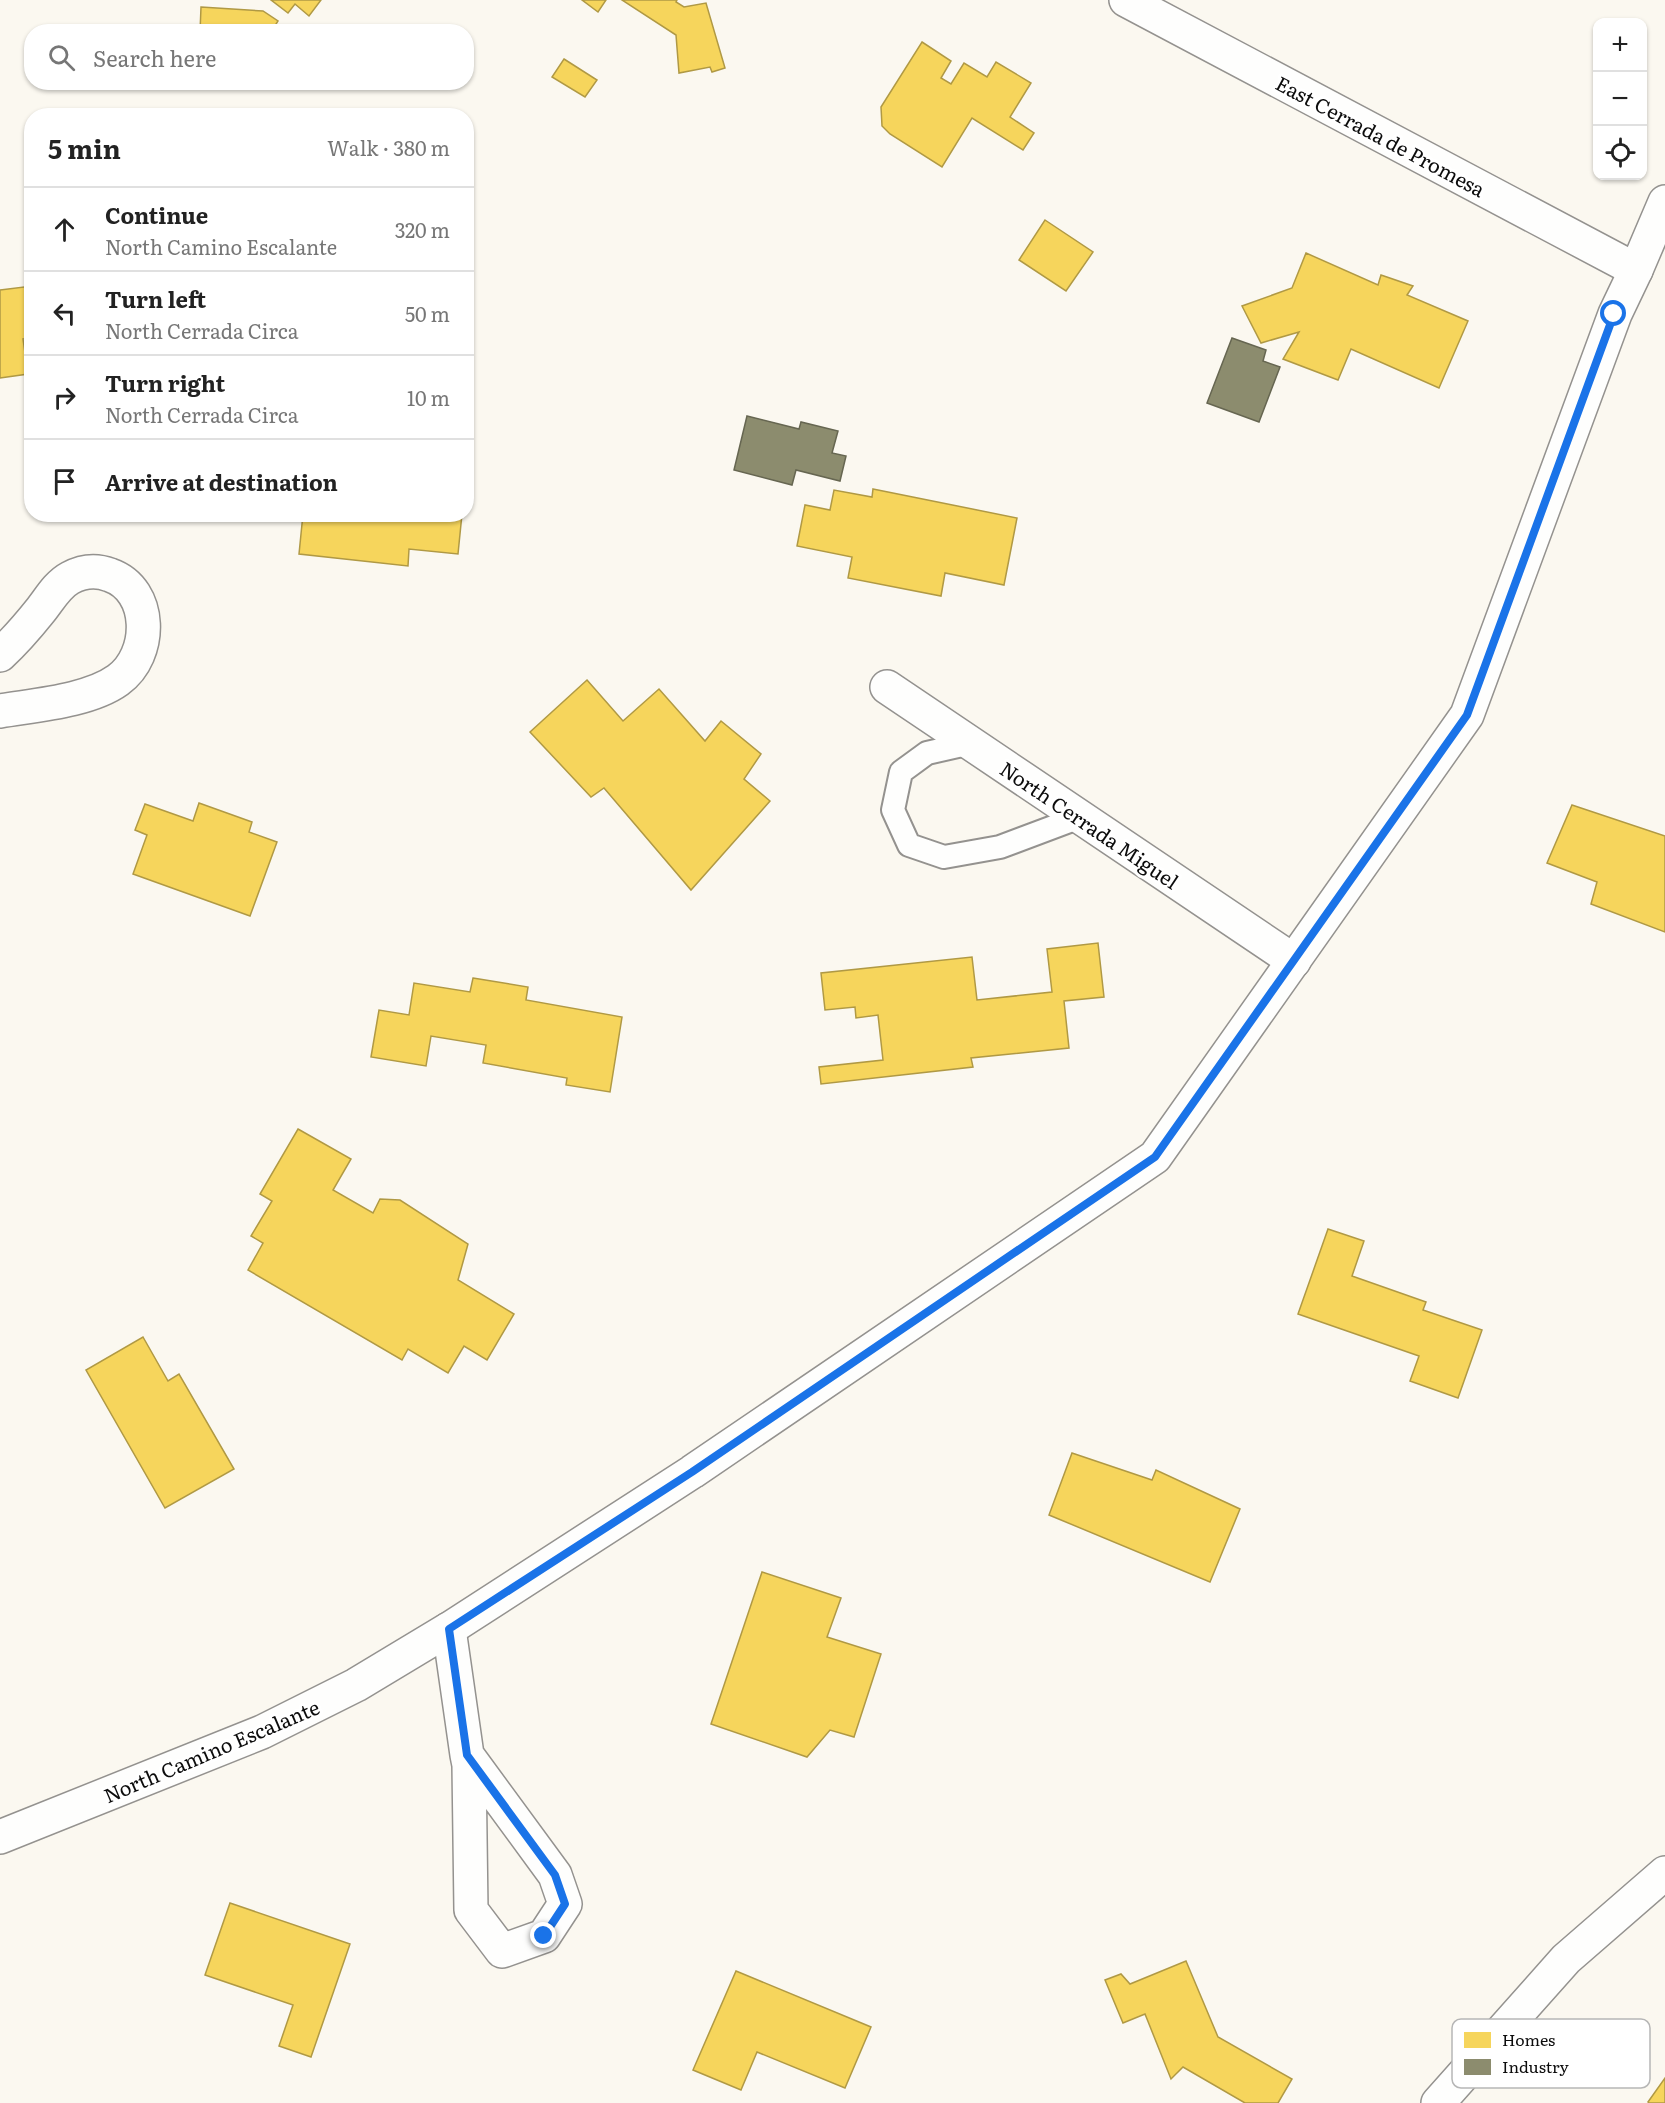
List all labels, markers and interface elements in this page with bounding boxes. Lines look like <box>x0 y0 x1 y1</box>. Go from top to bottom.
map controls <box>1593 18 1647 180</box>
button: + <box>1593 18 1647 72</box>
search box <box>24 24 474 90</box>
icon: search <box>45 41 78 74</box>
text: Search here <box>93 41 216 74</box>
street label: East Cerrada de Promesa <box>1271 67 1491 203</box>
button: − <box>1593 72 1647 126</box>
button: locate <box>1593 126 1647 180</box>
text: 5 min <box>48 128 121 167</box>
text: Walk · 380 m <box>327 132 450 162</box>
text: Continue <box>105 198 208 231</box>
icon: ahead <box>48 213 81 246</box>
text: 320 m <box>395 214 450 244</box>
text: North Camino Escalante <box>105 231 337 261</box>
text: Turn left <box>105 282 206 315</box>
icon: left <box>48 297 81 330</box>
text: 50 m <box>405 298 450 328</box>
route start <box>1600 300 1626 326</box>
text: North Cerrada Circa <box>105 315 298 345</box>
text: Turn right <box>105 366 225 399</box>
icon: right <box>48 381 81 414</box>
text: 10 m <box>407 382 450 412</box>
text: North Cerrada Circa <box>105 399 298 429</box>
icon: arrive <box>48 465 81 498</box>
text: Arrive at destination <box>105 465 338 498</box>
street label: North Cerrada Miguel <box>995 753 1186 895</box>
street label: North Camino Escalante <box>98 1691 324 1809</box>
route end <box>530 1922 556 1948</box>
legend <box>1452 2019 1650 2088</box>
text: Homes <box>1502 2027 1555 2051</box>
text: Industry <box>1502 2054 1570 2078</box>

